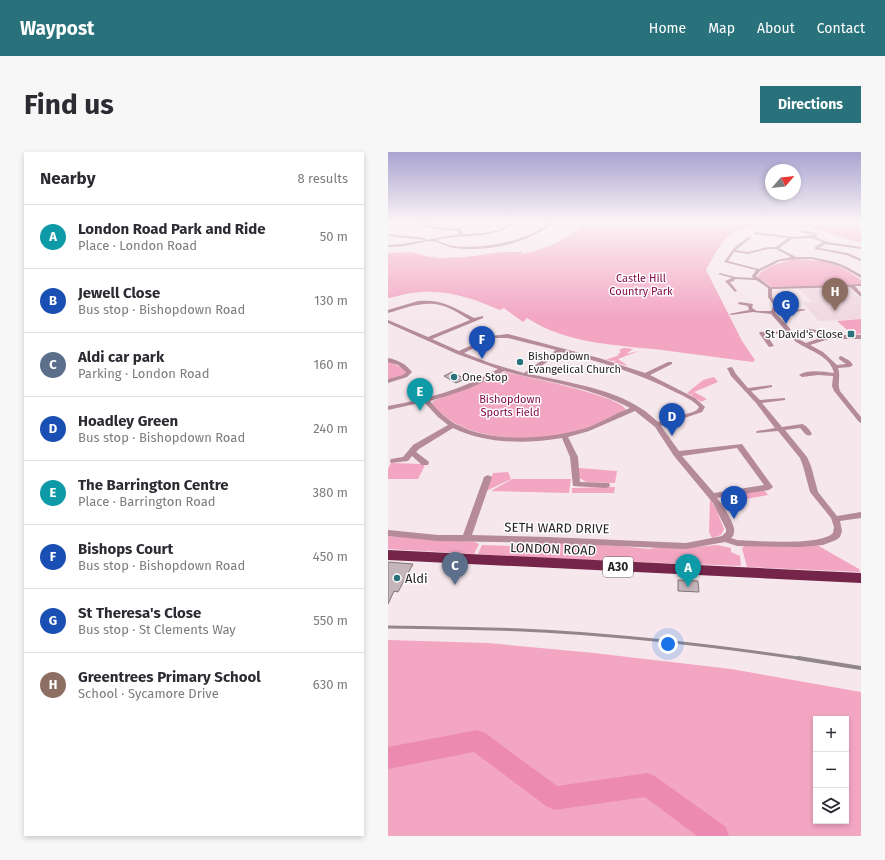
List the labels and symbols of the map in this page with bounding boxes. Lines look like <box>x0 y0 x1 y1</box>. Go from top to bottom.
north arrow <box>765 164 801 200</box>
park label: Castle Hill Country Park <box>609 272 673 298</box>
pin: H <box>822 278 848 311</box>
pin: G <box>773 291 799 324</box>
pin: F <box>469 326 495 359</box>
place label: St David's Close <box>765 328 843 341</box>
marker: St David's Close <box>846 329 856 339</box>
place label: Bishopdown Evangelical Church <box>528 350 621 376</box>
marker: Bishopdown Evangelical Church <box>515 357 525 367</box>
place label: One Stop <box>462 371 508 384</box>
marker: One Stop <box>449 372 459 382</box>
pin: E <box>407 378 433 411</box>
park label: Bishopdown Sports Field <box>479 393 541 419</box>
pin: D <box>659 403 685 436</box>
pin: B <box>721 486 747 519</box>
street label: SETH WARD DRIVE <box>504 520 610 536</box>
street label: LONDON ROAD <box>510 540 596 558</box>
pin: C <box>442 552 468 585</box>
pin: A <box>675 554 701 587</box>
road number: A30 <box>603 557 633 577</box>
place label: Aldi <box>405 571 428 586</box>
marker: Aldi <box>392 573 402 583</box>
your location <box>658 634 678 654</box>

